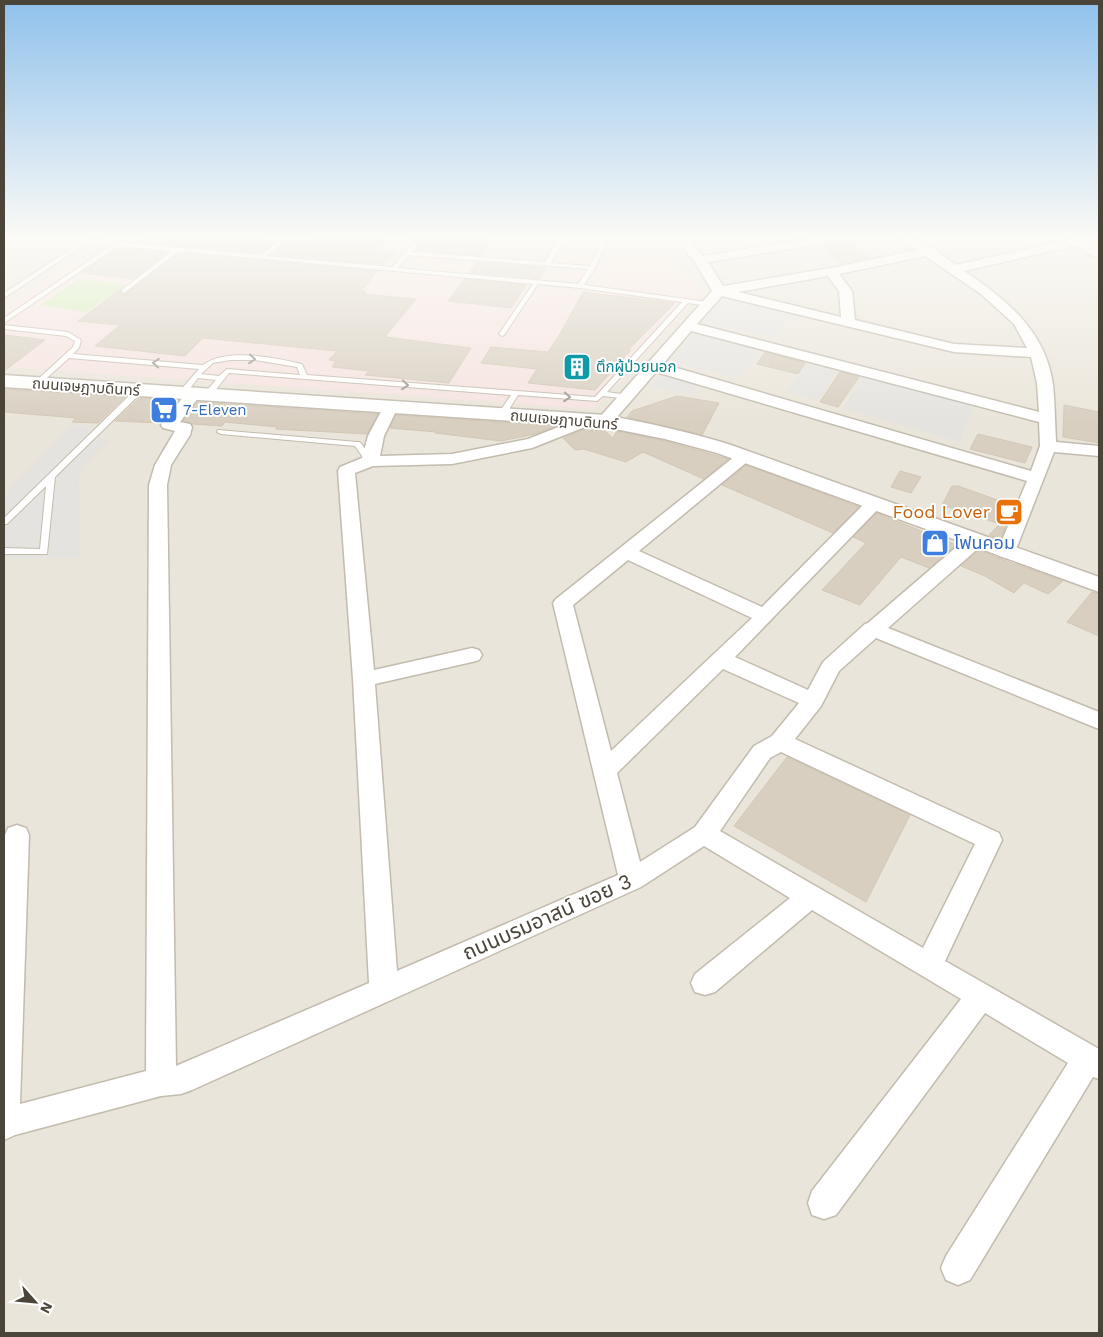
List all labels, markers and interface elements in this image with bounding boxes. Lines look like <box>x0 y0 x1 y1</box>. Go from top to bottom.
building icon: ตึกผู้ป่วยนอก <box>562 352 592 382</box>
one-way arrow <box>248 353 256 364</box>
one-way arrow <box>152 358 160 369</box>
place label: ตึกผู้ป่วยนอก <box>596 358 676 376</box>
street label: ถนนเจษฎาบดินทร์ <box>31 374 141 400</box>
one-way arrow <box>401 379 409 390</box>
one-way arrow <box>563 392 571 403</box>
supermarket icon: 7-Eleven <box>149 395 179 425</box>
place label: 7-Eleven <box>183 401 247 419</box>
street label: ถนนเจษฎาบดินทร์ <box>509 406 619 434</box>
cafe icon: Food Lover <box>994 497 1024 527</box>
place label: Food Lover <box>893 501 990 522</box>
shop icon: โฟนคอม <box>920 528 950 558</box>
place label: โฟนคอม <box>954 532 1015 553</box>
street label: ถนนบรมอาสน์ ฃอย 3 <box>458 868 635 965</box>
north arrow <box>10 1277 60 1327</box>
text: N <box>37 1300 56 1316</box>

